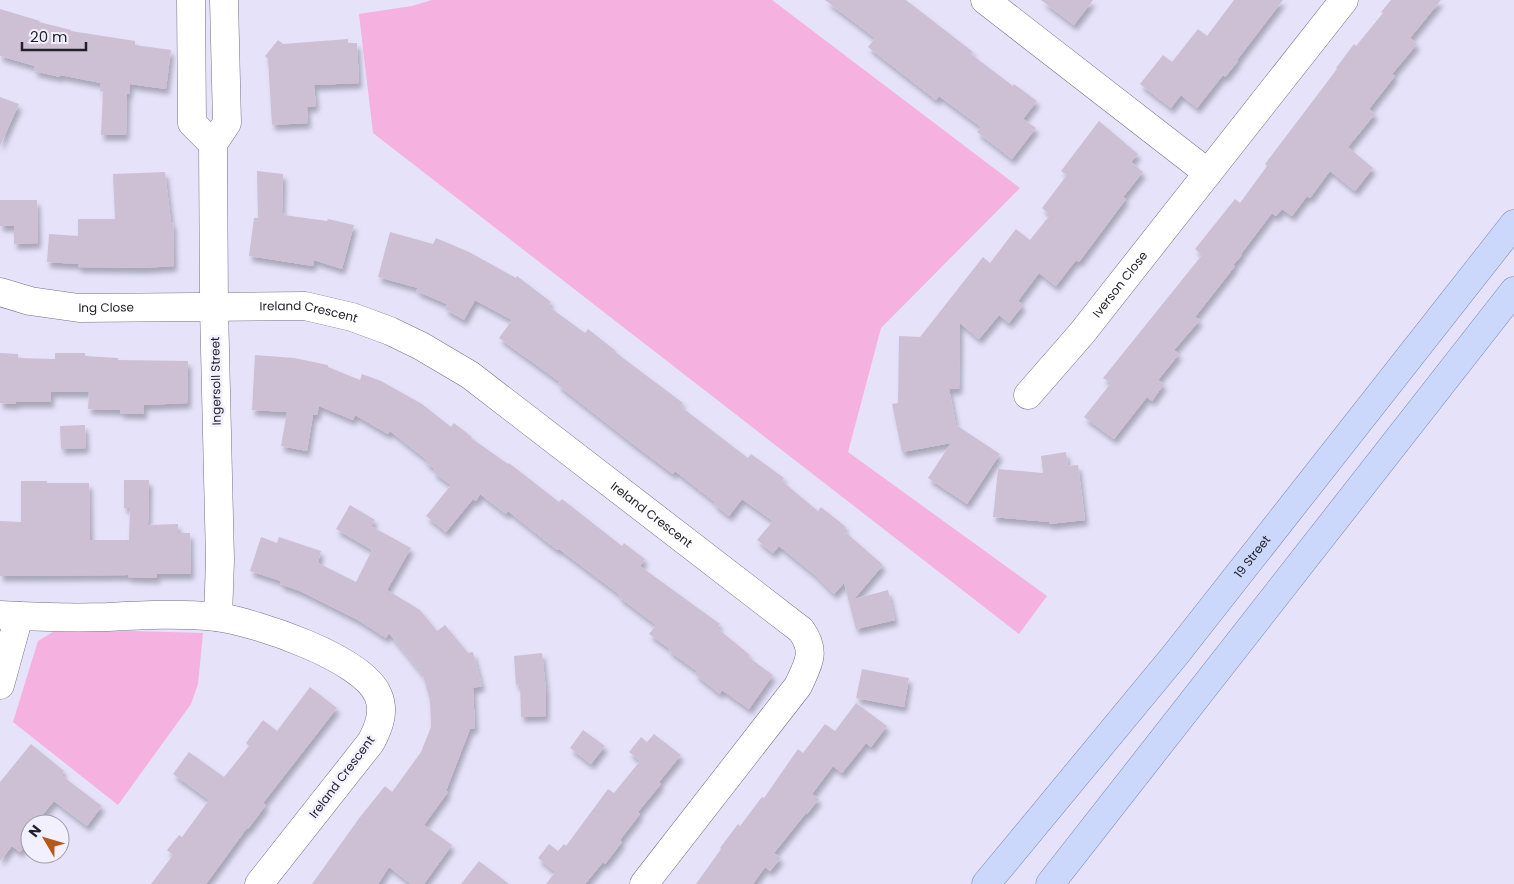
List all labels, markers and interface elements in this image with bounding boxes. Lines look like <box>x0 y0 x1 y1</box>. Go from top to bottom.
scale bar <box>22 20 86 52</box>
text: 20 m <box>30 26 68 47</box>
street label: Iverson Close <box>1088 247 1151 321</box>
street label: Ireland Crescent <box>259 297 360 326</box>
street label: Ing Close <box>78 299 134 316</box>
street label: Ingersoll Street <box>206 336 225 426</box>
street label: Ireland Crescent <box>607 477 696 551</box>
street label: 19 Street <box>1230 532 1274 581</box>
street label: Ireland Crescent <box>305 732 378 821</box>
north arrow <box>20 814 70 864</box>
text: N <box>24 821 46 841</box>

